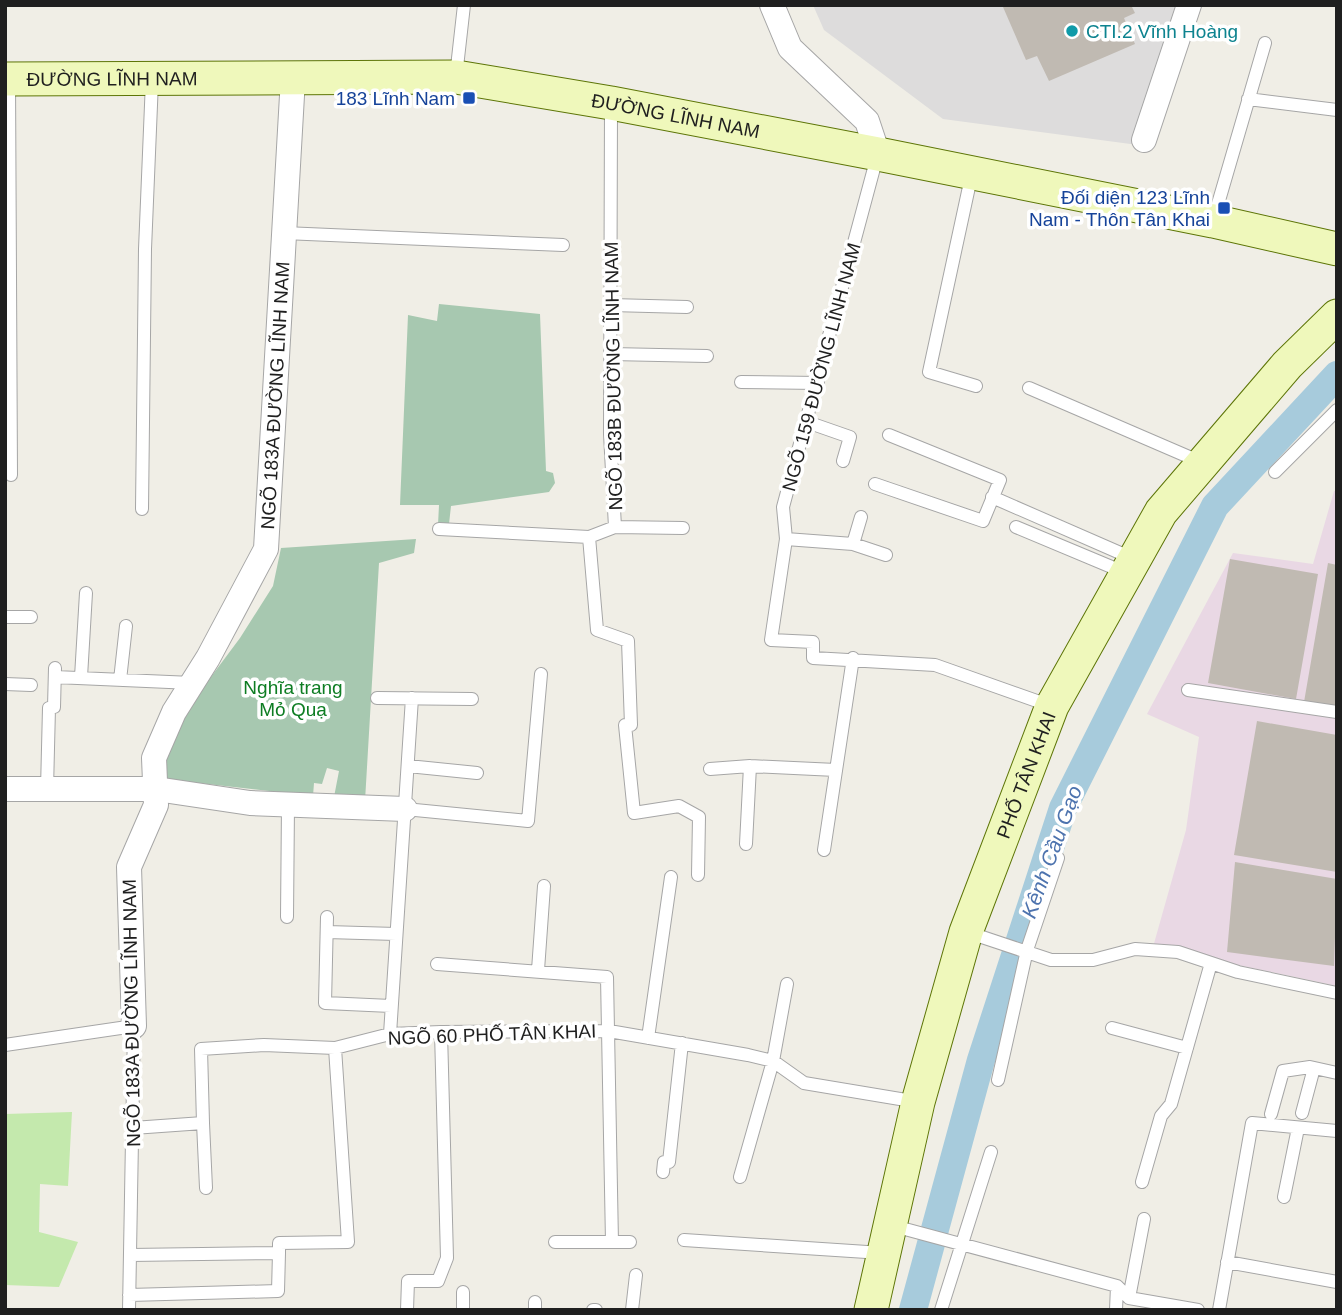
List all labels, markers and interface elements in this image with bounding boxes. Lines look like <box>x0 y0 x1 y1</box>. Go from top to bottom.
place label: CTI.2 Vĩnh Hoàng <box>1086 21 1238 42</box>
marker: CTI.2 Vĩnh Hoàng <box>1064 23 1080 39</box>
street label: ĐƯỜNG LĨNH NAM <box>26 68 198 90</box>
place label: 183 Lĩnh Nam <box>336 88 455 109</box>
marker: 183 Lĩnh Nam <box>461 90 477 106</box>
street label: ĐƯỜNG LĨNH NAM <box>590 90 761 142</box>
place label: Đối diện 123 Lĩnh Nam - Thôn Tân Khai <box>1029 187 1210 230</box>
marker: Đối diện 123 Lĩnh Nam - Thôn Tân Khai <box>1216 200 1232 216</box>
street label: NGÕ 183B ĐƯỜNG LĨNH NAM <box>601 241 626 511</box>
street label: NGÕ 159 ĐƯỜNG LĨNH NAM <box>778 241 865 494</box>
street label: NGÕ 183A ĐƯỜNG LĨNH NAM <box>257 261 293 530</box>
park label: Nghĩa trang Mỏ Quạ <box>243 677 343 720</box>
street label: PHỐ TÂN KHAI <box>993 709 1060 841</box>
water label: Kênh Cầu Gạo <box>1017 782 1086 921</box>
street label: NGÕ 183A ĐƯỜNG LĨNH NAM <box>119 879 144 1147</box>
street label: NGÕ 60 PHỐ TÂN KHAI <box>387 1020 597 1049</box>

